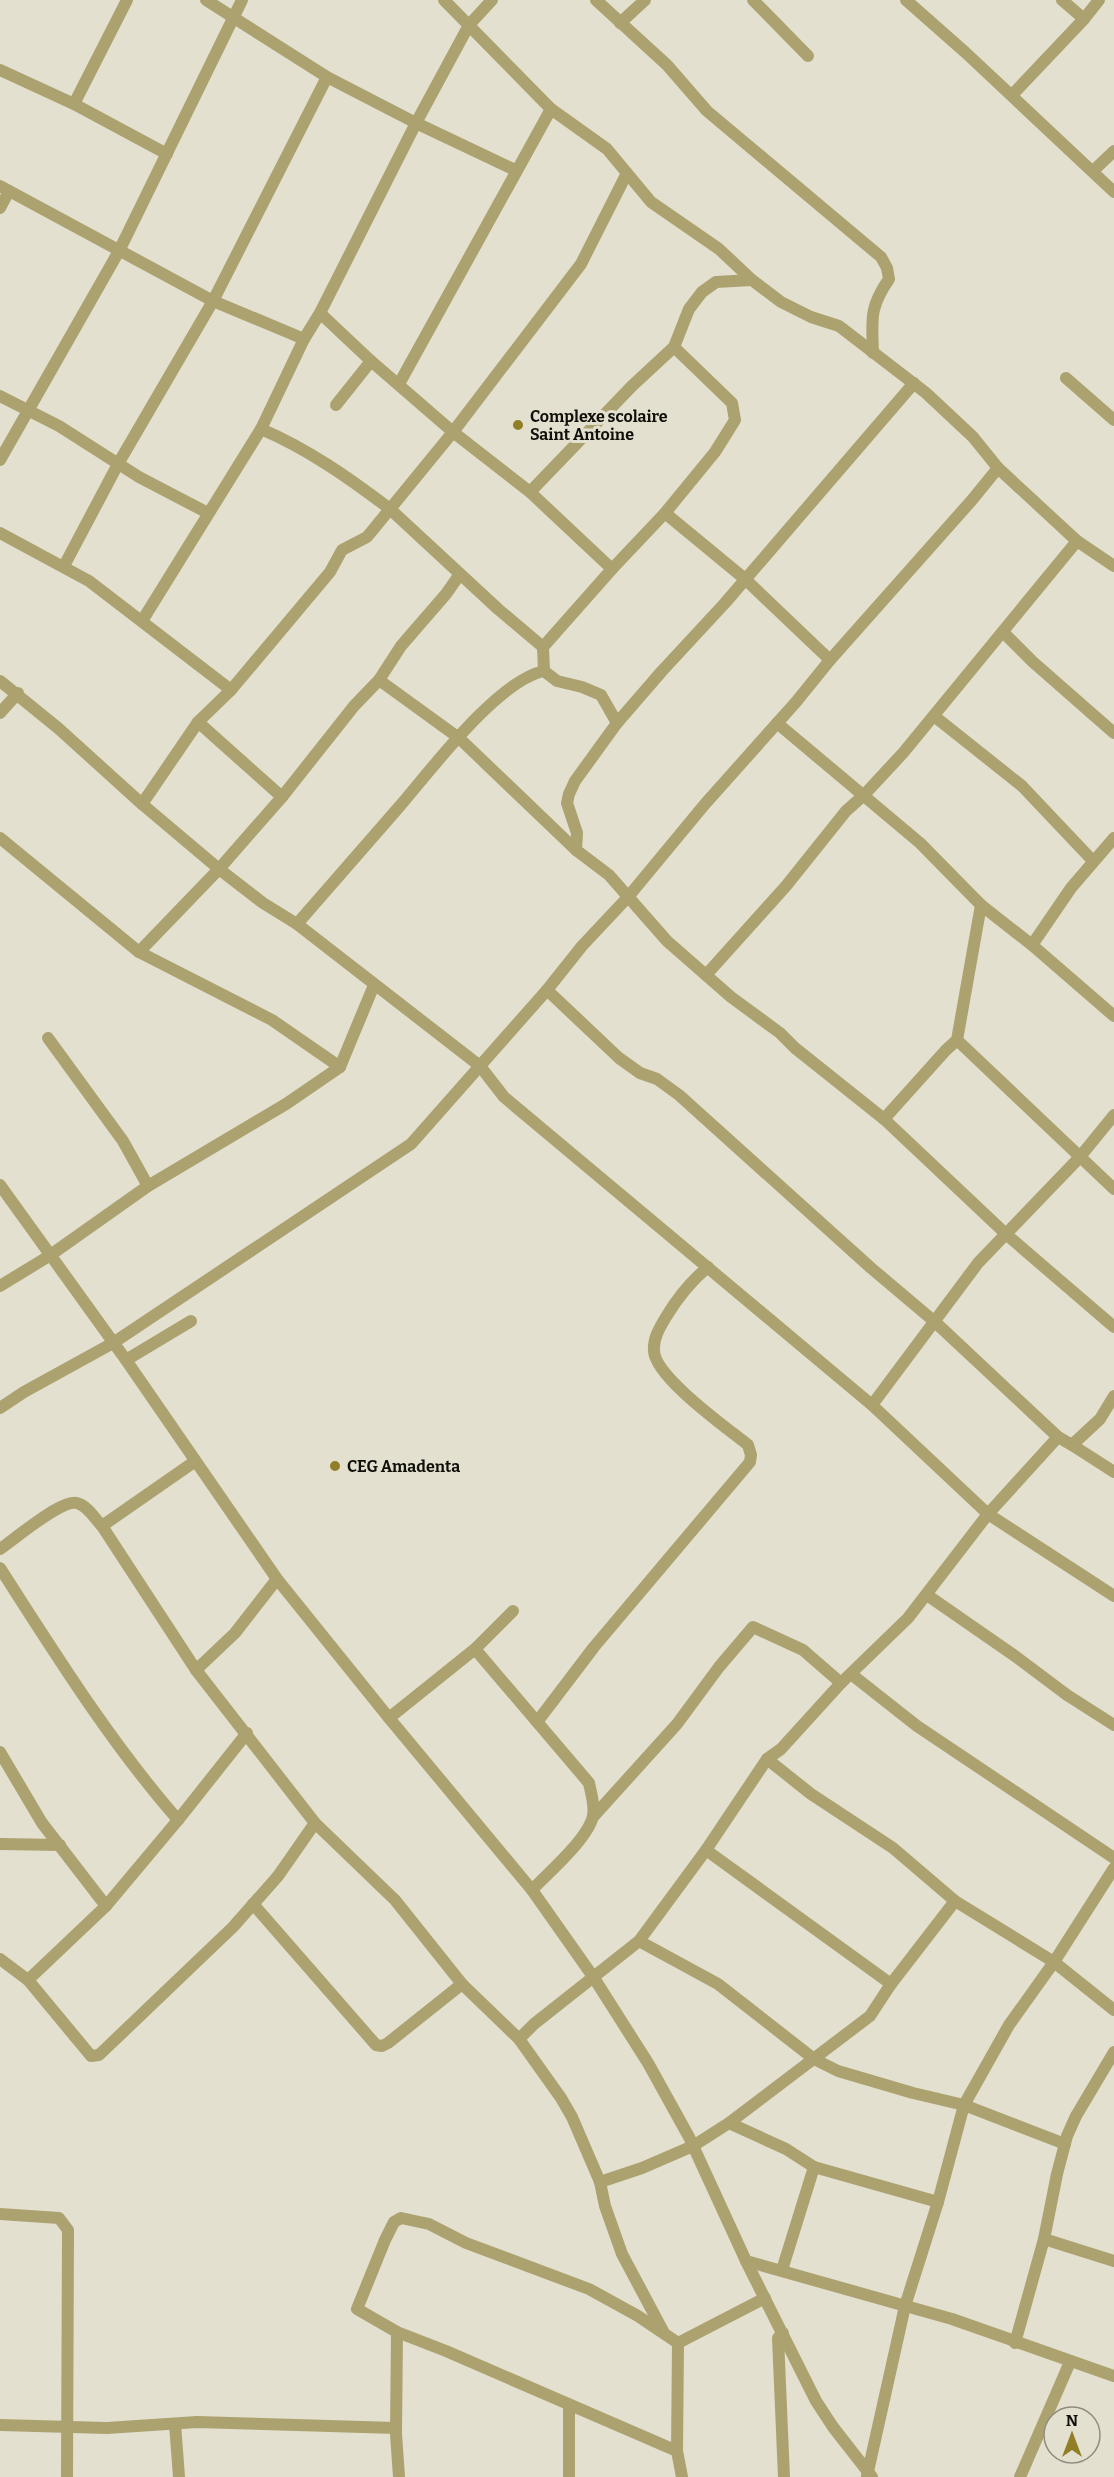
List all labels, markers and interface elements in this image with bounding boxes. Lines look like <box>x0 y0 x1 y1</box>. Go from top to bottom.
place label: Complexe scolaire Saint Antoine <box>530 407 668 444</box>
marker: Complexe scolaire Saint Antoine <box>511 418 525 432</box>
place label: CEG Amadenta <box>347 1457 460 1476</box>
marker: CEG Amadenta <box>328 1459 342 1473</box>
north arrow <box>1042 2405 1102 2465</box>
text: N <box>1066 2411 1078 2430</box>

